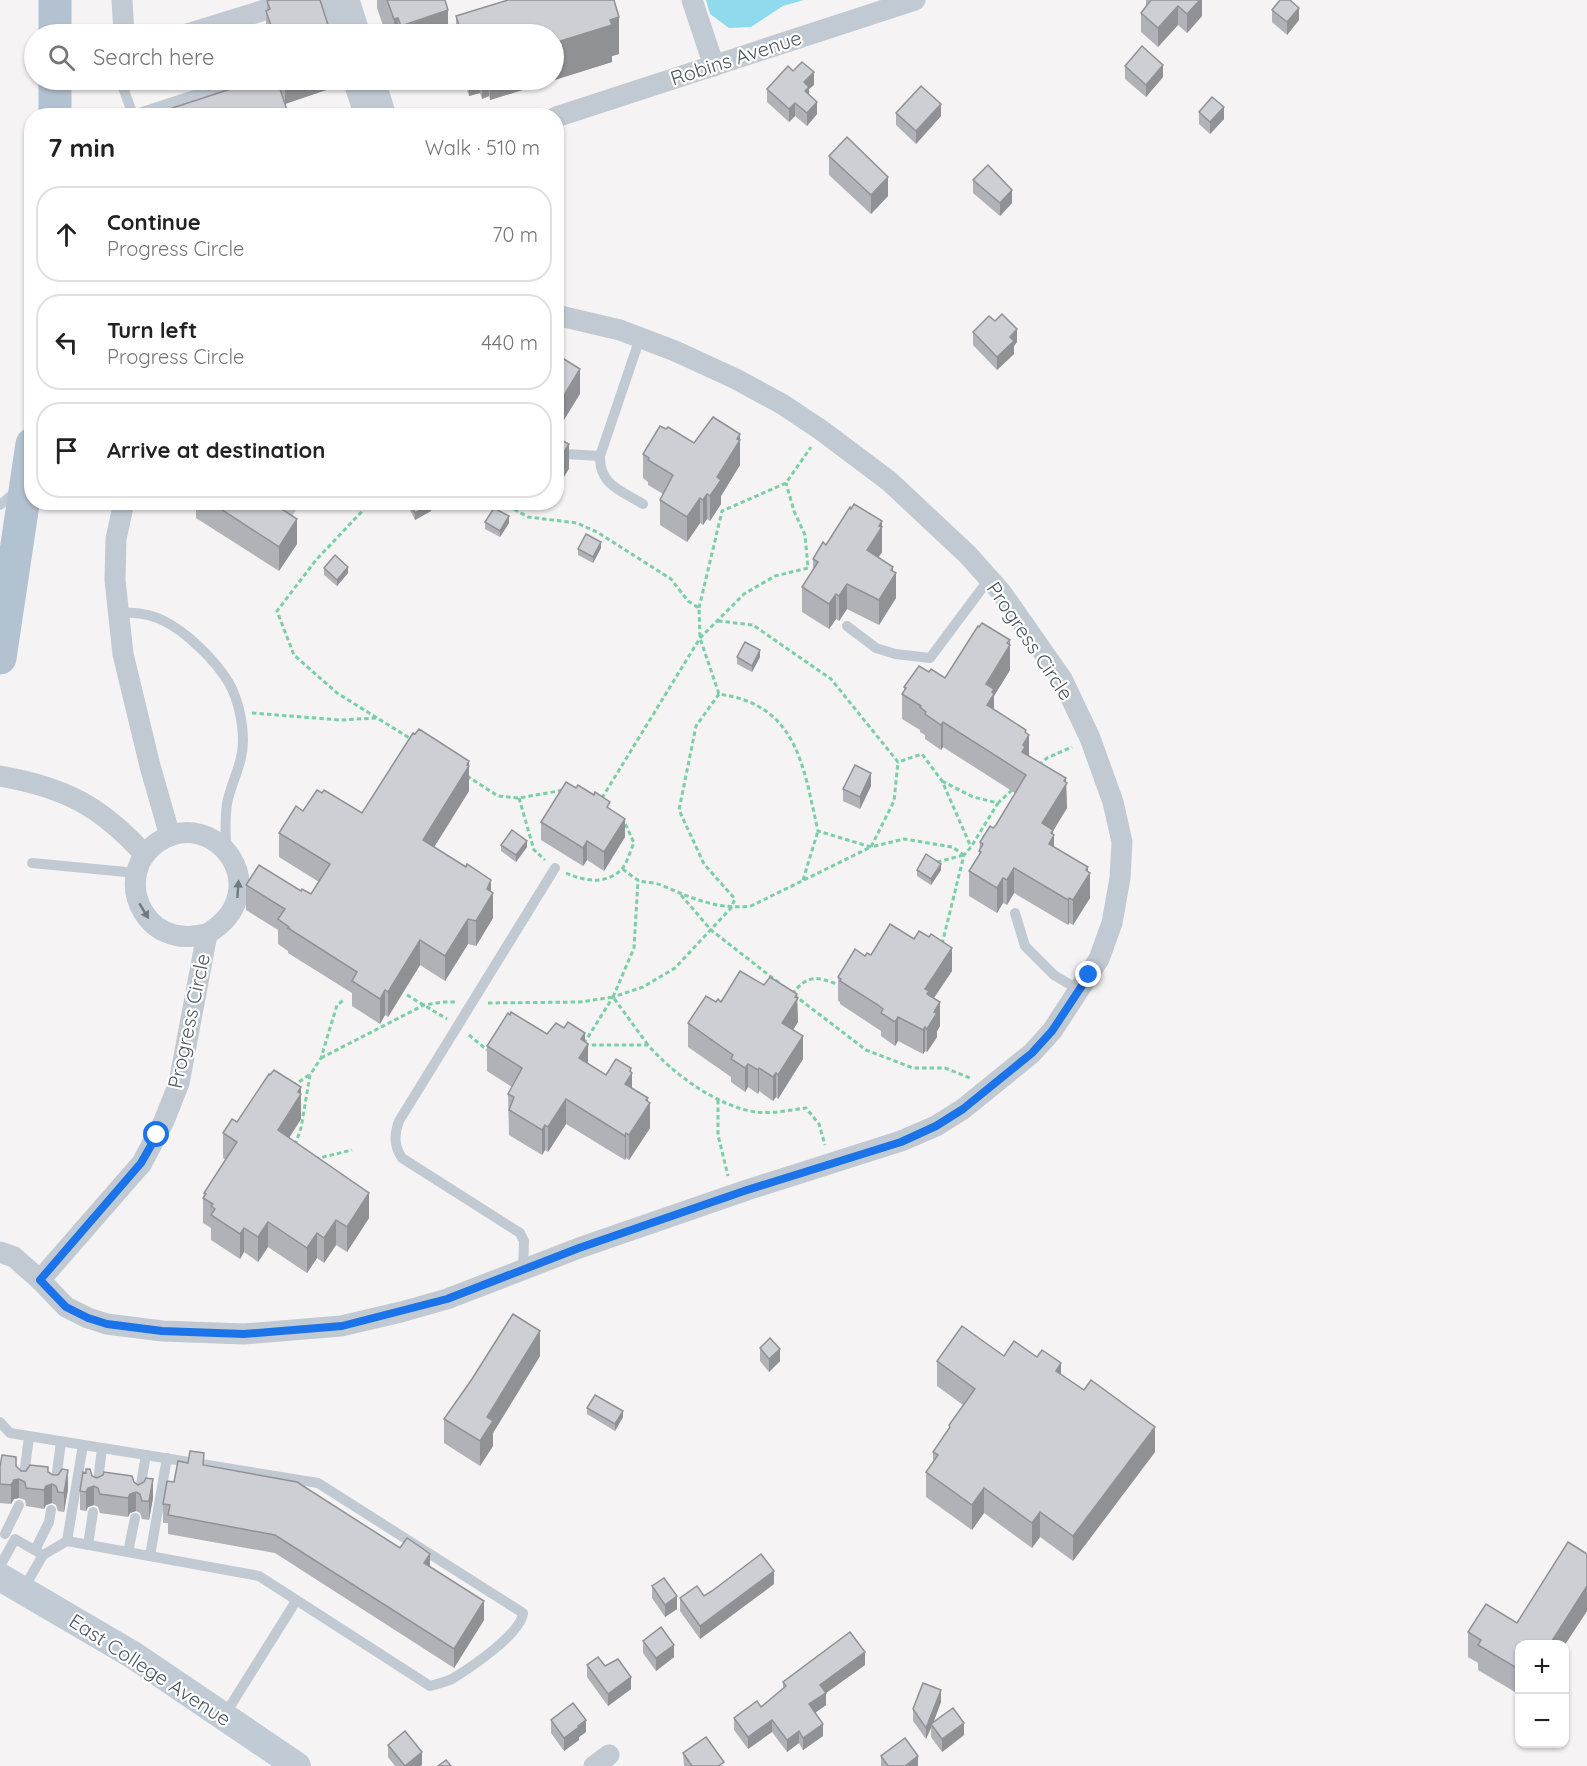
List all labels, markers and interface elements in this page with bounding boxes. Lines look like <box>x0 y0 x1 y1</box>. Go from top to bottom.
search box <box>24 24 564 90</box>
street label: Robins Avenue <box>667 25 805 91</box>
icon: search <box>45 41 78 74</box>
text: Search here <box>93 43 214 71</box>
text: 7 min <box>48 131 115 164</box>
text: Walk · 510 m <box>425 135 540 160</box>
text: Continue <box>107 208 201 236</box>
icon: ahead <box>50 218 83 251</box>
text: 70 m <box>492 222 538 247</box>
text: Progress Circle <box>107 236 244 261</box>
text: Turn left <box>107 316 197 344</box>
icon: left <box>50 326 83 359</box>
text: 440 m <box>481 330 538 355</box>
text: Progress Circle <box>107 344 244 369</box>
icon: arrive <box>50 434 83 467</box>
text: Arrive at destination <box>107 436 325 464</box>
street label: Progress Circle <box>982 577 1079 705</box>
one-way arrow <box>234 879 243 898</box>
one-way arrow <box>139 903 149 920</box>
street label: Progress Circle <box>162 951 215 1091</box>
route end <box>1075 961 1101 987</box>
route start <box>143 1121 169 1147</box>
street label: East College Avenue <box>65 1608 236 1731</box>
map controls <box>1515 1640 1569 1748</box>
button: + <box>1515 1640 1569 1694</box>
button: − <box>1515 1694 1569 1748</box>

